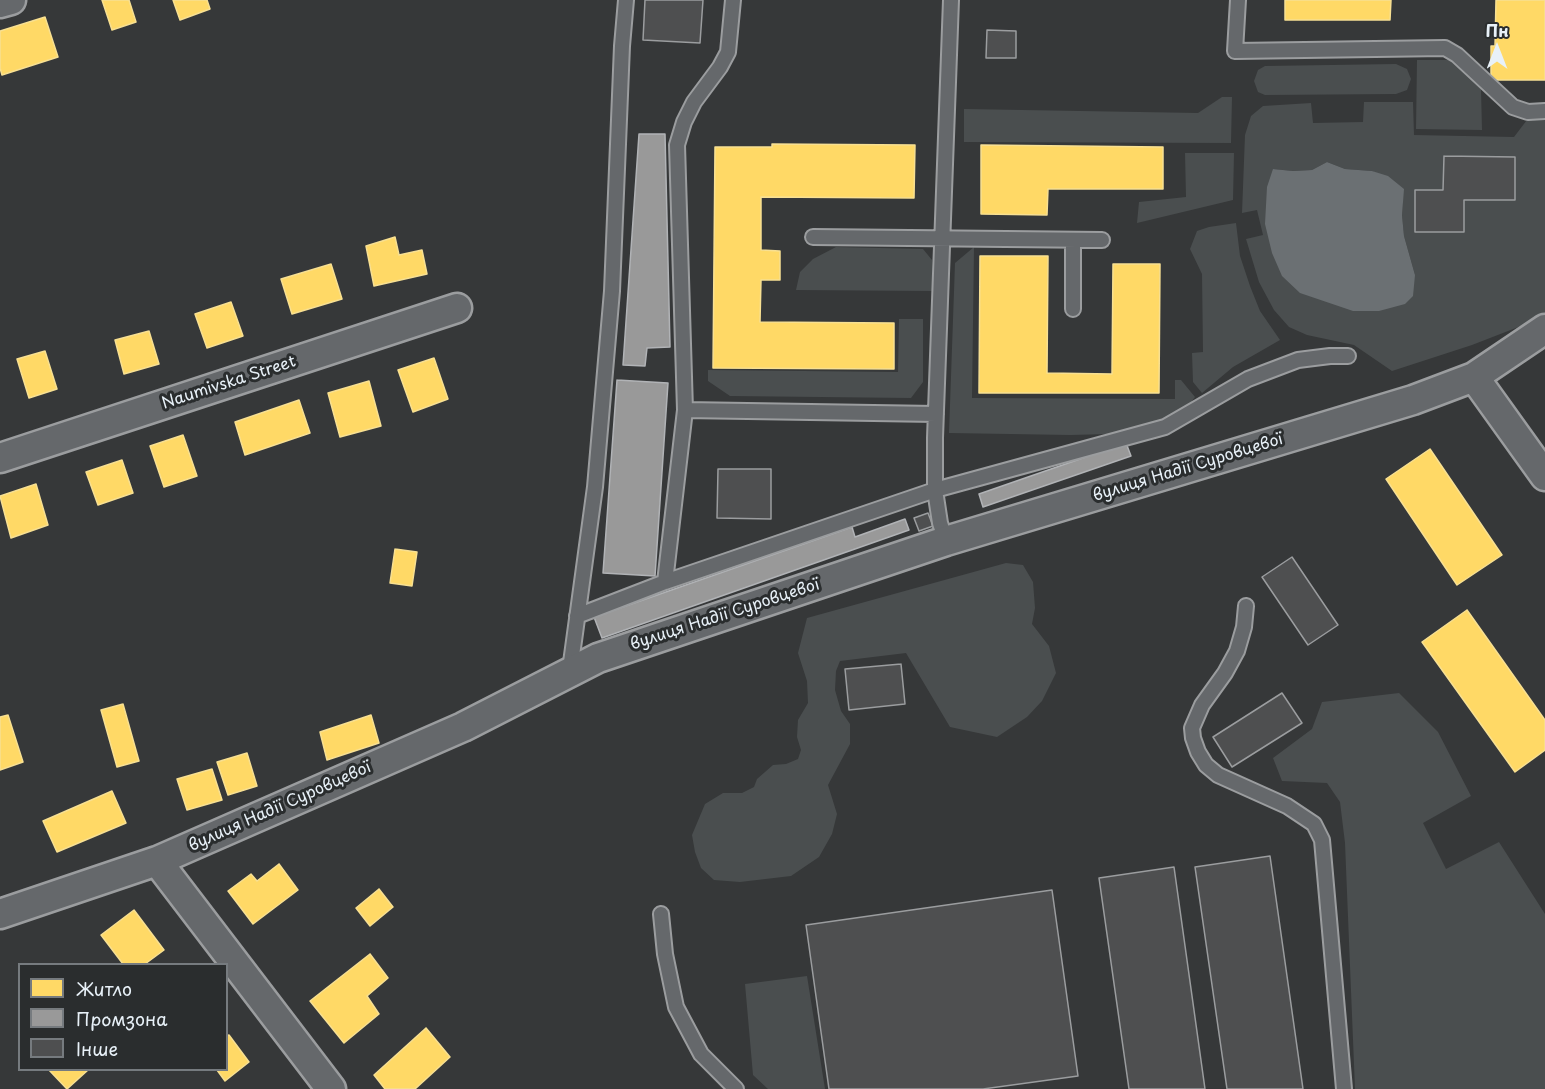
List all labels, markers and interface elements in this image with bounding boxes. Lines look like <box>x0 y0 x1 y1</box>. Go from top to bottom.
north arrow <box>1467 18 1527 78</box>
text: Пн <box>1485 18 1509 42</box>
street label: Naumivska Street <box>160 352 298 414</box>
street label: вулиця Надії Суровцевої <box>1091 430 1285 506</box>
street label: вулиця Надії Суровцевої <box>628 575 822 655</box>
street label: вулиця Надії Суровцевої <box>186 758 374 856</box>
legend <box>18 963 228 1071</box>
text: Житло <box>76 975 132 1002</box>
text: Промзона <box>76 1005 167 1032</box>
text: Інше <box>76 1035 118 1062</box>

